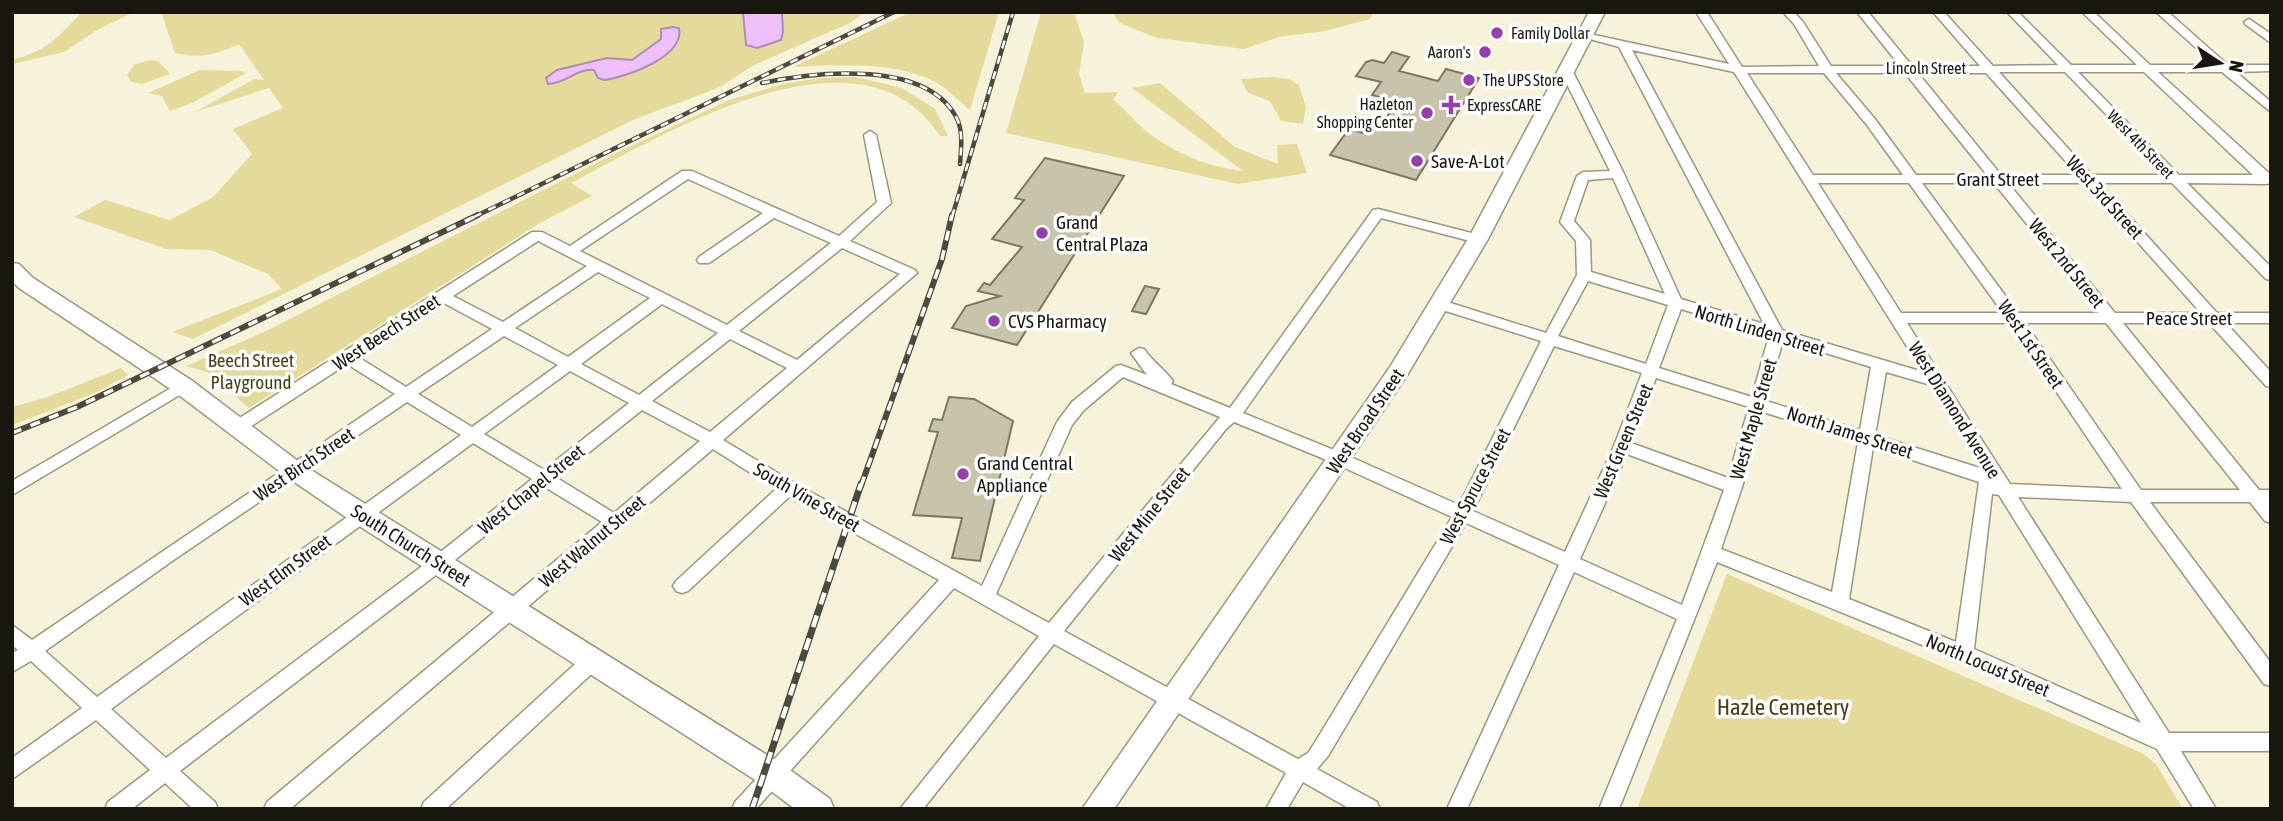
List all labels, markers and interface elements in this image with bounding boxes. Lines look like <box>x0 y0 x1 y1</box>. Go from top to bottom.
place label: Family Dollar <box>1511 24 1590 43</box>
marker: Family Dollar <box>1489 25 1505 41</box>
north arrow <box>2185 28 2255 98</box>
place label: Aaron's <box>1428 43 1471 61</box>
marker: Aaron's <box>1477 44 1493 60</box>
street label: Lincoln Street <box>1886 59 1967 77</box>
text: N <box>2225 59 2249 74</box>
place label: The UPS Store <box>1483 71 1564 89</box>
marker: The UPS Store <box>1461 72 1477 88</box>
place label: Hazleton Shopping Center <box>1317 95 1413 132</box>
marker: ExpressCARE <box>1441 95 1461 115</box>
place label: ExpressCARE <box>1467 96 1541 115</box>
marker: Hazleton Shopping Center <box>1419 105 1435 121</box>
street label: West 4th Street <box>2104 106 2178 182</box>
place label: Save-A-Lot <box>1431 150 1505 172</box>
street label: West 3rd Street <box>2062 151 2148 243</box>
marker: Save-A-Lot <box>1409 153 1425 169</box>
street label: Grant Street <box>1956 168 2040 190</box>
place label: Grand Central Plaza <box>1056 211 1148 255</box>
street label: West 2nd Street <box>2024 214 2110 312</box>
marker: Grand Central Plaza <box>1034 225 1050 241</box>
street label: West Beech Street <box>328 289 444 375</box>
street label: West 1st Street <box>1993 296 2069 392</box>
street label: North Linden Street <box>1692 300 1828 360</box>
street label: Peace Street <box>2146 307 2232 329</box>
place label: CVS Pharmacy <box>1008 310 1107 332</box>
marker: CVS Pharmacy <box>986 313 1002 329</box>
street label: West Diamond Avenue <box>1904 338 2006 482</box>
park label: Beech Street Playground <box>208 349 294 393</box>
street label: West Maple Street <box>1725 356 1781 482</box>
street label: West Broad Street <box>1322 364 1408 478</box>
street label: West Green Street <box>1589 380 1657 502</box>
street label: North James Street <box>1784 401 1916 463</box>
street label: West Birch Street <box>250 422 358 506</box>
street label: West Spruce Street <box>1435 424 1515 548</box>
street label: West Chapel Street <box>473 439 589 539</box>
place label: Grand Central Appliance <box>977 452 1073 496</box>
street label: South Vine Street <box>750 458 864 536</box>
street label: West Mine Street <box>1104 462 1194 566</box>
marker: Grand Central Appliance <box>955 466 971 482</box>
street label: West Walnut Street <box>534 490 650 592</box>
street label: South Church Street <box>347 500 475 590</box>
street label: West Elm Street <box>235 529 335 611</box>
street label: North Locust Street <box>1923 629 2053 701</box>
park label: Hazle Cemetery <box>1717 694 1849 720</box>

